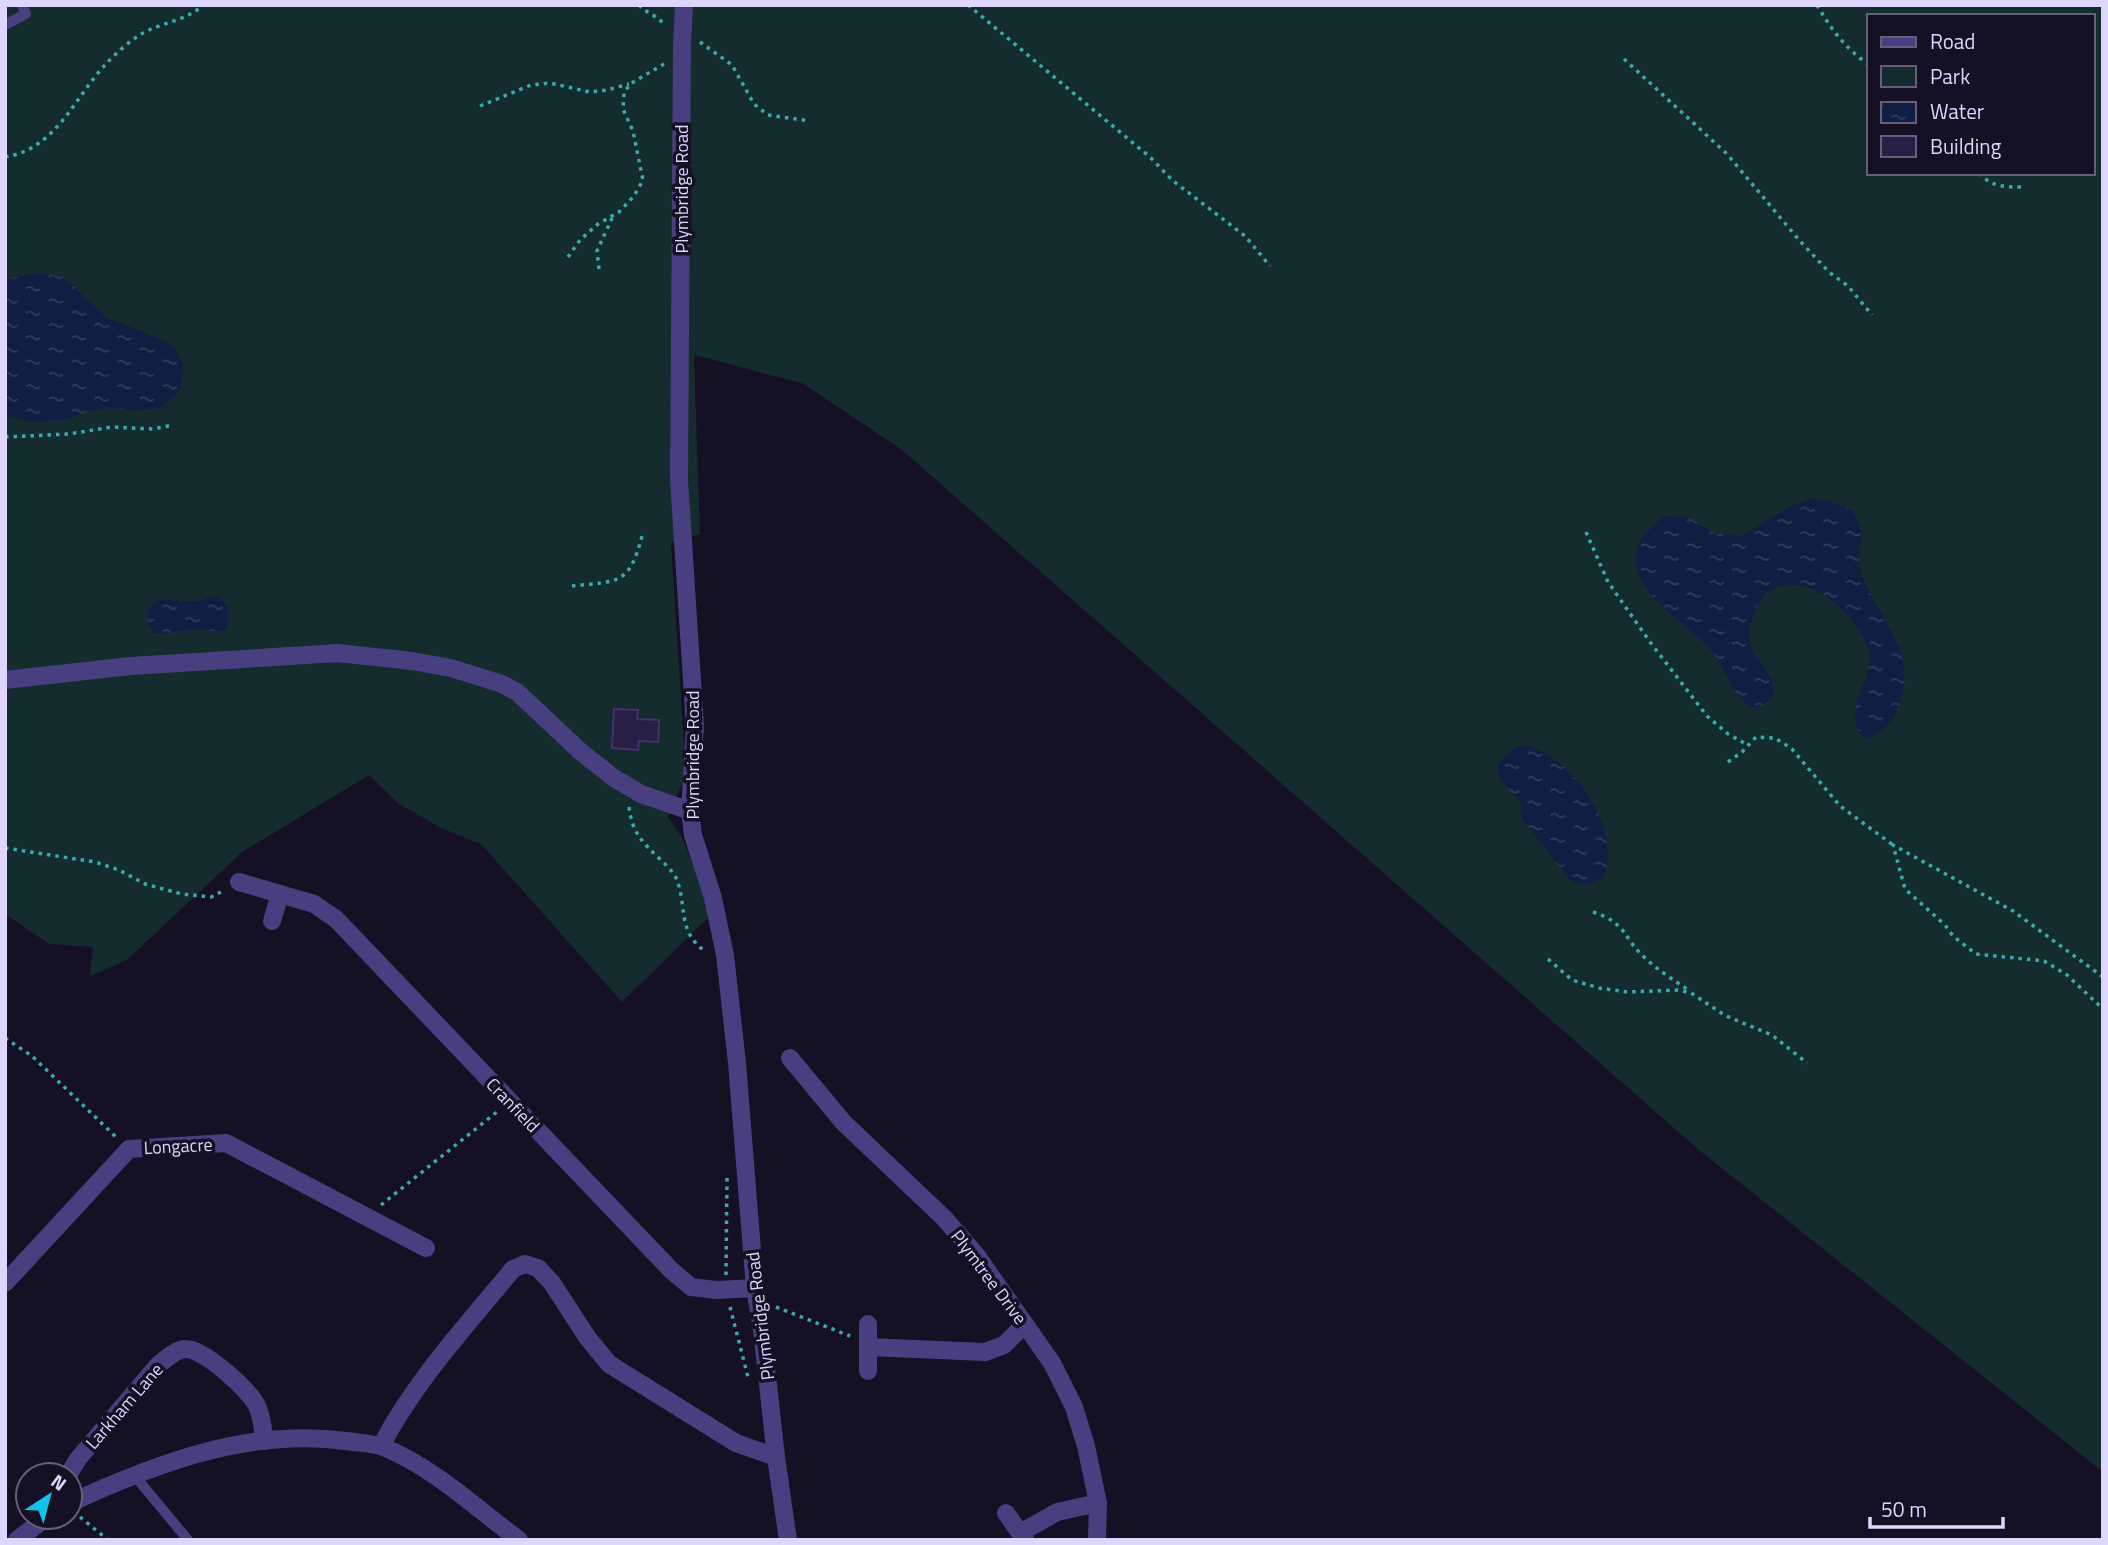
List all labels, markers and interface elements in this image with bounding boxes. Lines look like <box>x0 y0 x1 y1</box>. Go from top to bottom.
legend <box>1867 14 2094 175</box>
text: Road <box>1930 25 1975 57</box>
text: Park <box>1930 60 1970 92</box>
text: Water <box>1930 95 1984 127</box>
street label: Plymbridge Road <box>668 124 695 254</box>
text: Building <box>1930 130 2002 162</box>
street label: Plymbridge Road <box>679 690 706 820</box>
street label: Cranfield <box>480 1071 546 1139</box>
street label: Longacre <box>143 1131 213 1161</box>
street label: Plymtree Drive <box>944 1224 1034 1330</box>
street label: Plymbridge Road <box>739 1250 781 1382</box>
street label: Larkham Lane <box>79 1357 169 1455</box>
north arrow <box>14 1461 84 1531</box>
text: N <box>45 1466 73 1497</box>
scale bar <box>1870 1486 2003 1530</box>
text: 50 m <box>1881 1493 1927 1525</box>

